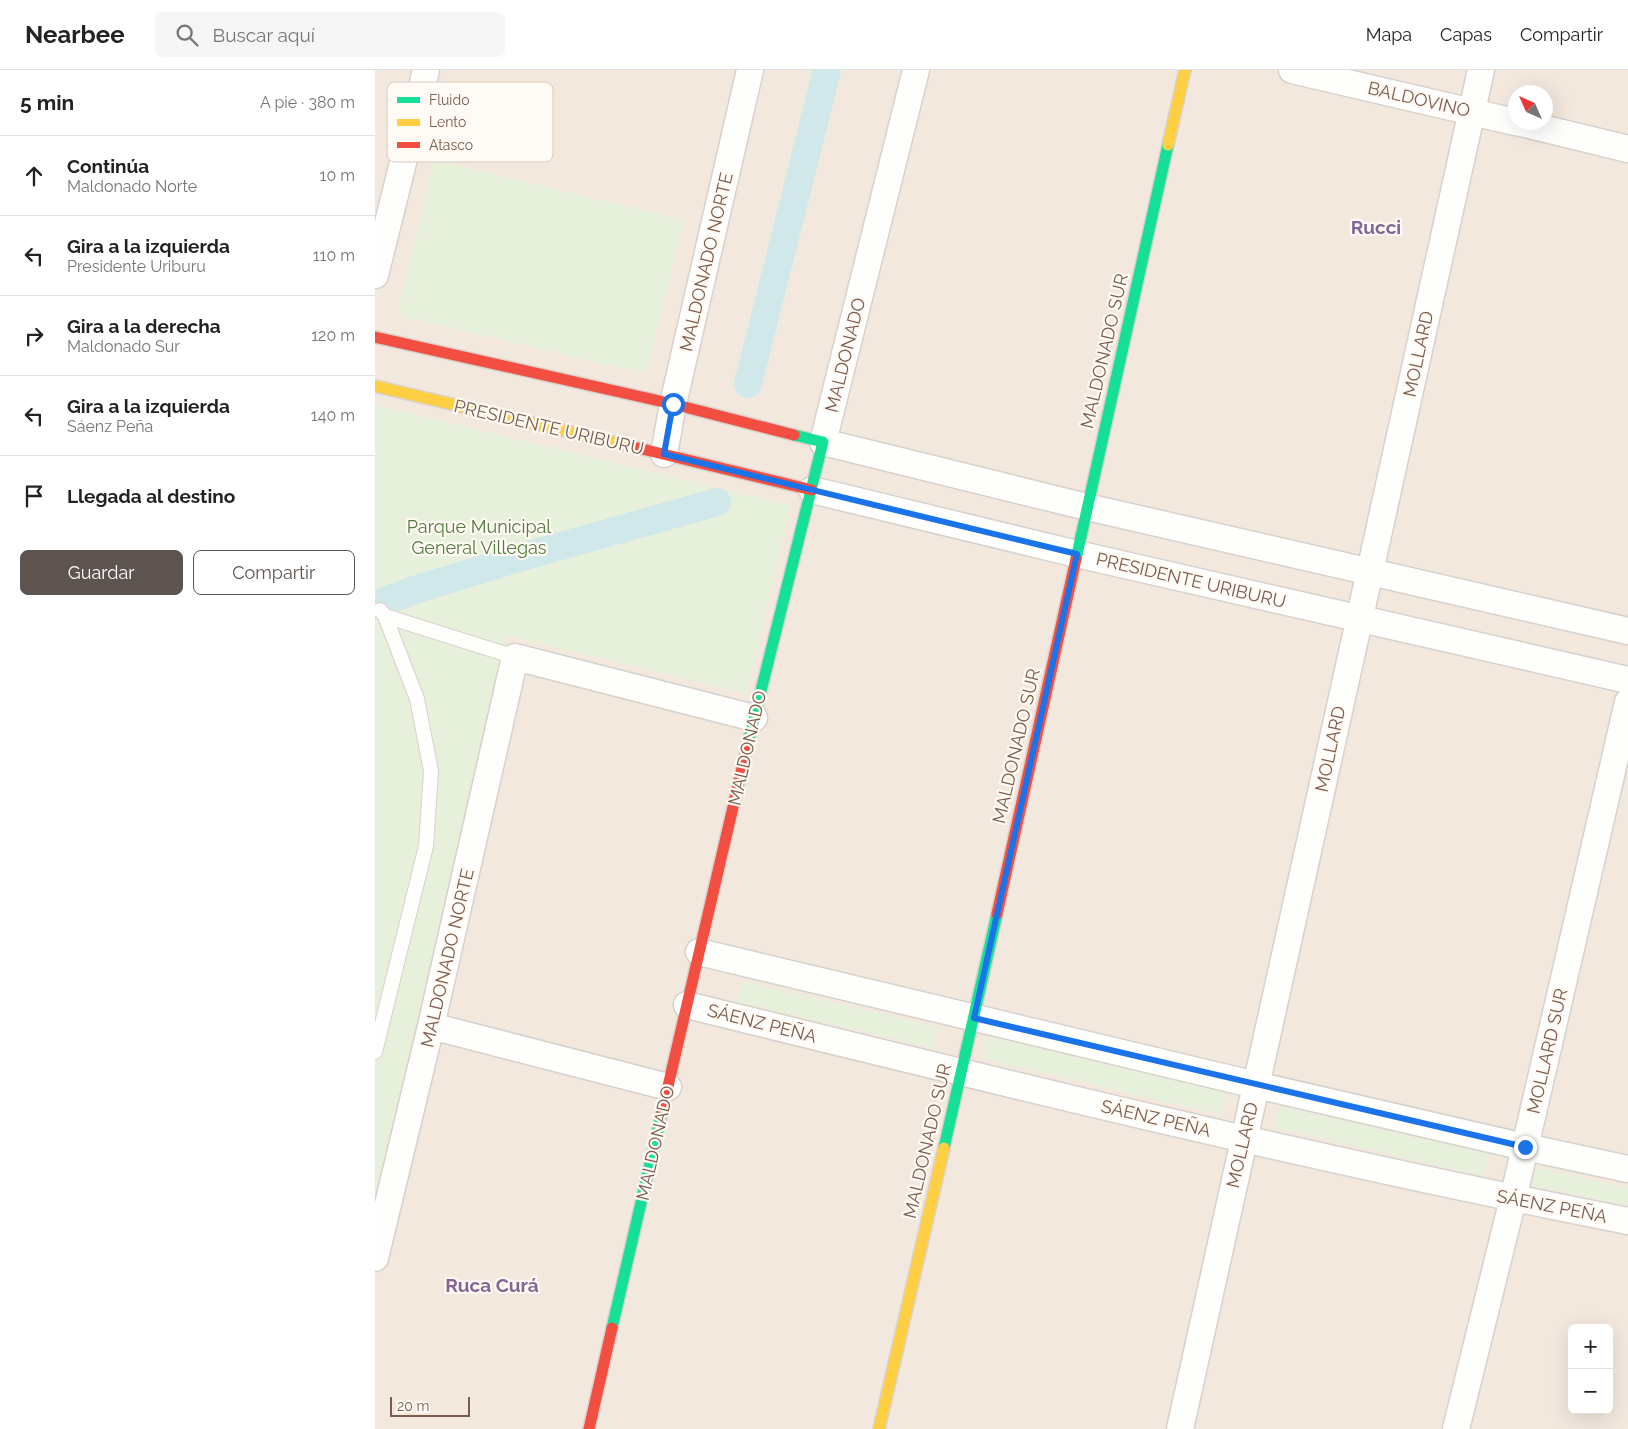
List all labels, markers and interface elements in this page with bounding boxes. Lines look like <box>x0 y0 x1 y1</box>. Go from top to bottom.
search box <box>155 12 505 57</box>
text: Nearbee <box>25 20 125 49</box>
icon: search <box>173 21 201 49</box>
text: Buscar aquí <box>213 24 315 46</box>
text: Mapa <box>1366 24 1412 45</box>
text: Capas <box>1440 24 1492 45</box>
text: Compartir <box>1520 24 1603 45</box>
street label: BALDOVINO <box>1366 77 1472 121</box>
legend <box>387 82 553 162</box>
north arrow <box>1508 85 1553 130</box>
text: 5 min <box>20 90 74 115</box>
text: Fluido <box>429 92 469 108</box>
text: A pie · 380 m <box>260 93 355 112</box>
text: Lento <box>429 114 466 130</box>
text: Atasco <box>429 137 473 153</box>
text: Continúa <box>67 155 149 177</box>
icon: ahead <box>20 162 48 190</box>
text: 10 m <box>320 166 355 185</box>
street label: MALDONADO NORTE <box>675 171 737 353</box>
text: Maldonado Norte <box>67 177 197 196</box>
district label: Rucci <box>1351 216 1401 238</box>
text: Gira a la izquierda <box>67 235 230 257</box>
icon: left <box>20 242 48 270</box>
text: 110 m <box>313 246 355 265</box>
text: Presidente Uriburu <box>67 257 206 276</box>
street label: MALDONADO SUR <box>1076 271 1132 430</box>
street label: MALDONADO <box>821 296 869 414</box>
street label: MOLLARD <box>1399 309 1437 399</box>
text: Gira a la derecha <box>67 315 221 337</box>
icon: right <box>20 322 48 350</box>
text: 120 m <box>311 326 355 345</box>
text: Maldonado Sur <box>67 337 180 356</box>
route start <box>662 393 685 416</box>
text: Gira a la izquierda <box>67 395 230 417</box>
street label: PRESIDENTE URIBURU <box>452 395 646 459</box>
icon: left <box>20 402 48 430</box>
text: 140 m <box>311 406 355 425</box>
text: Sáenz Peña <box>67 417 153 436</box>
icon: arrive <box>20 482 48 510</box>
text: Llegada al destino <box>67 485 235 507</box>
park label: Parque Municipal General Villegas <box>407 516 551 558</box>
street label: PRESIDENTE URIBURU <box>1094 548 1288 612</box>
button: Guardar <box>20 550 183 595</box>
button: Compartir <box>193 550 355 595</box>
street label: MALDONADO SUR <box>988 666 1044 825</box>
street label: MALDONADO <box>724 688 770 808</box>
street label: MOLLARD <box>1311 704 1349 794</box>
street label: MALDONADO NORTE <box>416 867 478 1049</box>
street label: MOLLARD SUR <box>1522 986 1572 1116</box>
street label: SÁENZ PEÑA <box>705 998 819 1047</box>
street label: MALDONADO SUR <box>899 1061 955 1220</box>
street label: MALDONADO <box>632 1083 678 1203</box>
street label: SÁENZ PEÑA <box>1099 1094 1213 1141</box>
street label: MOLLARD <box>1222 1100 1262 1190</box>
route end <box>1514 1136 1537 1159</box>
street label: SÁENZ PEÑA <box>1495 1184 1609 1227</box>
district label: Ruca Curá <box>445 1274 539 1296</box>
map controls <box>1568 1324 1613 1414</box>
button: + <box>1568 1324 1613 1369</box>
button: − <box>1568 1369 1613 1414</box>
scale bar <box>390 1394 470 1417</box>
text: 20 m <box>397 1398 429 1414</box>

